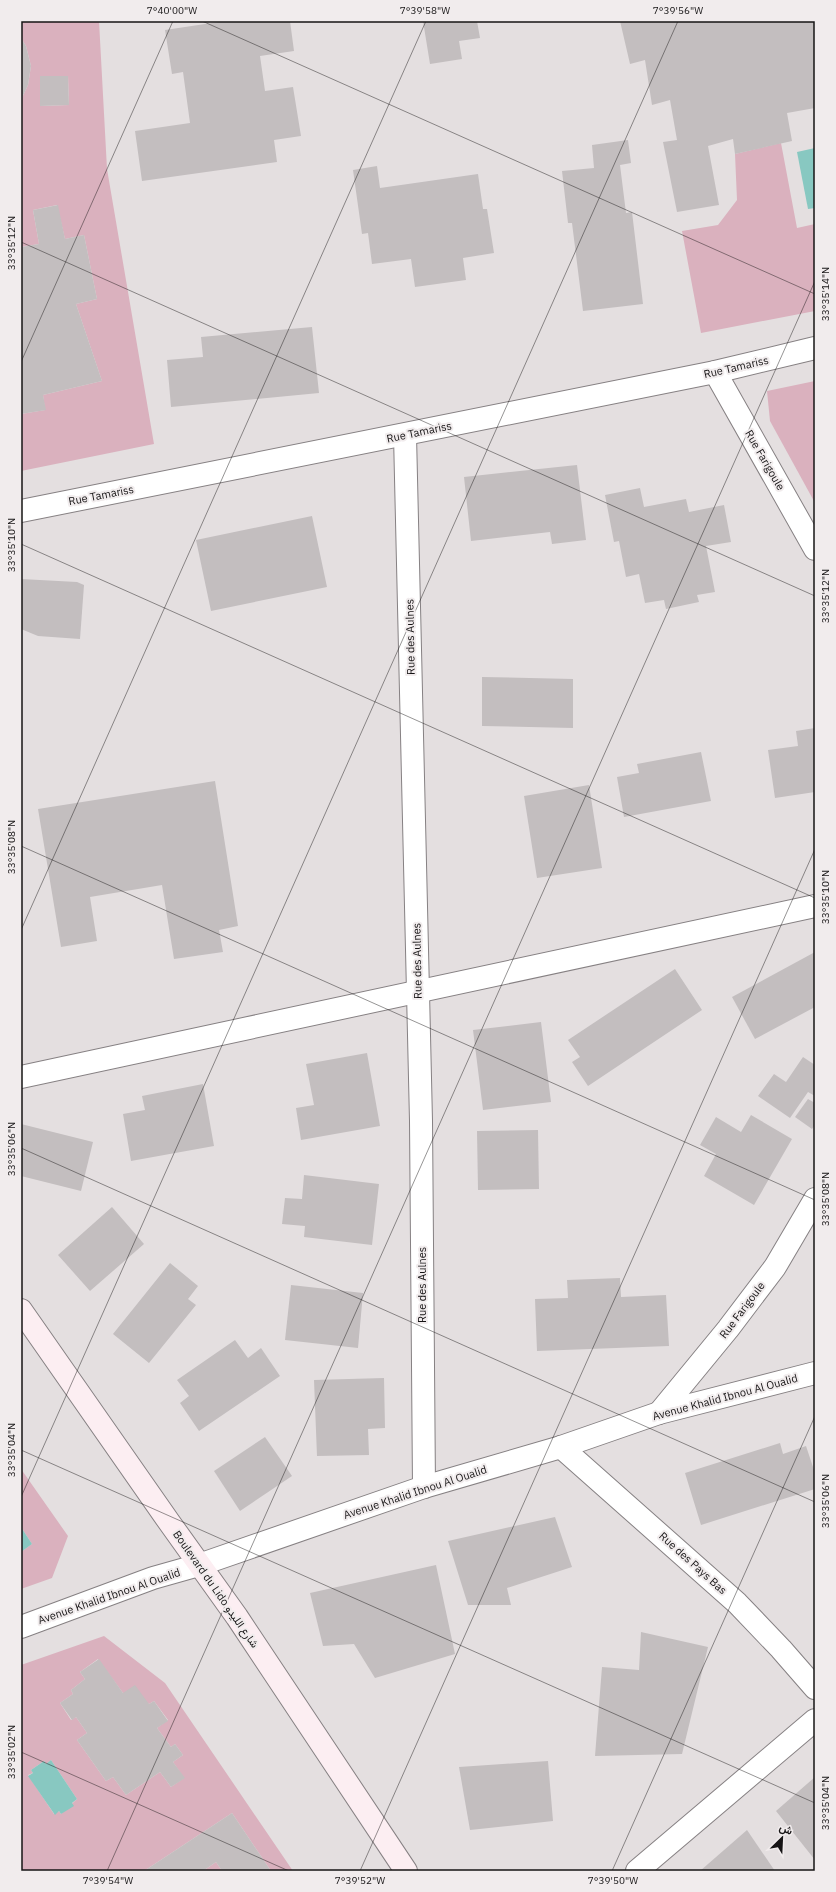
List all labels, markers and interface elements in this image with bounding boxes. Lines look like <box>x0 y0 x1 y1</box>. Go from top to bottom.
text: 7°40'00"W <box>147 4 197 17</box>
text: 7°39'58"W <box>400 4 450 17</box>
text: 7°39'56"W <box>653 4 703 17</box>
text: 33°35'12"N <box>5 216 18 270</box>
text: 33°35'14"N <box>819 267 832 321</box>
street label: Rue Tamariss <box>702 353 770 381</box>
street label: Rue Tamariss <box>385 418 453 446</box>
street label: Rue Farigoule <box>742 427 788 493</box>
street label: Rue Tamariss <box>67 482 135 508</box>
text: 33°35'10"N <box>5 518 18 572</box>
text: 33°35'12"N <box>819 569 832 623</box>
street label: Rue des Aulnes <box>402 599 418 675</box>
text: 33°35'08"N <box>5 820 18 874</box>
text: 33°35'10"N <box>819 870 832 924</box>
street label: Rue des Aulnes <box>409 923 425 999</box>
text: 33°35'06"N <box>5 1122 18 1176</box>
text: 33°35'08"N <box>819 1172 832 1226</box>
street label: Rue des Aulnes <box>415 1247 429 1323</box>
street label: Rue Farigoule <box>716 1279 768 1341</box>
street label: Avenue Khalid Ibnou Al Oualid <box>651 1371 799 1423</box>
text: 33°35'04"N <box>5 1423 18 1477</box>
street label: Avenue Khalid Ibnou Al Oualid <box>342 1462 488 1522</box>
text: 33°35'06"N <box>819 1474 832 1528</box>
street label: Boulevard du Lido شارع الليدو <box>169 1528 262 1651</box>
street label: Rue des Pays Bas <box>656 1529 730 1597</box>
street label: Avenue Khalid Ibnou Al Oualid <box>36 1565 182 1627</box>
text: 33°35'02"N <box>5 1725 18 1779</box>
text: 33°35'04"N <box>819 1776 832 1830</box>
north arrow <box>762 1818 802 1858</box>
text: ش <box>777 1820 795 1838</box>
text: 7°39'54"W <box>83 1874 133 1887</box>
text: 7°39'52"W <box>335 1874 385 1887</box>
text: 7°39'50"W <box>588 1874 638 1887</box>

